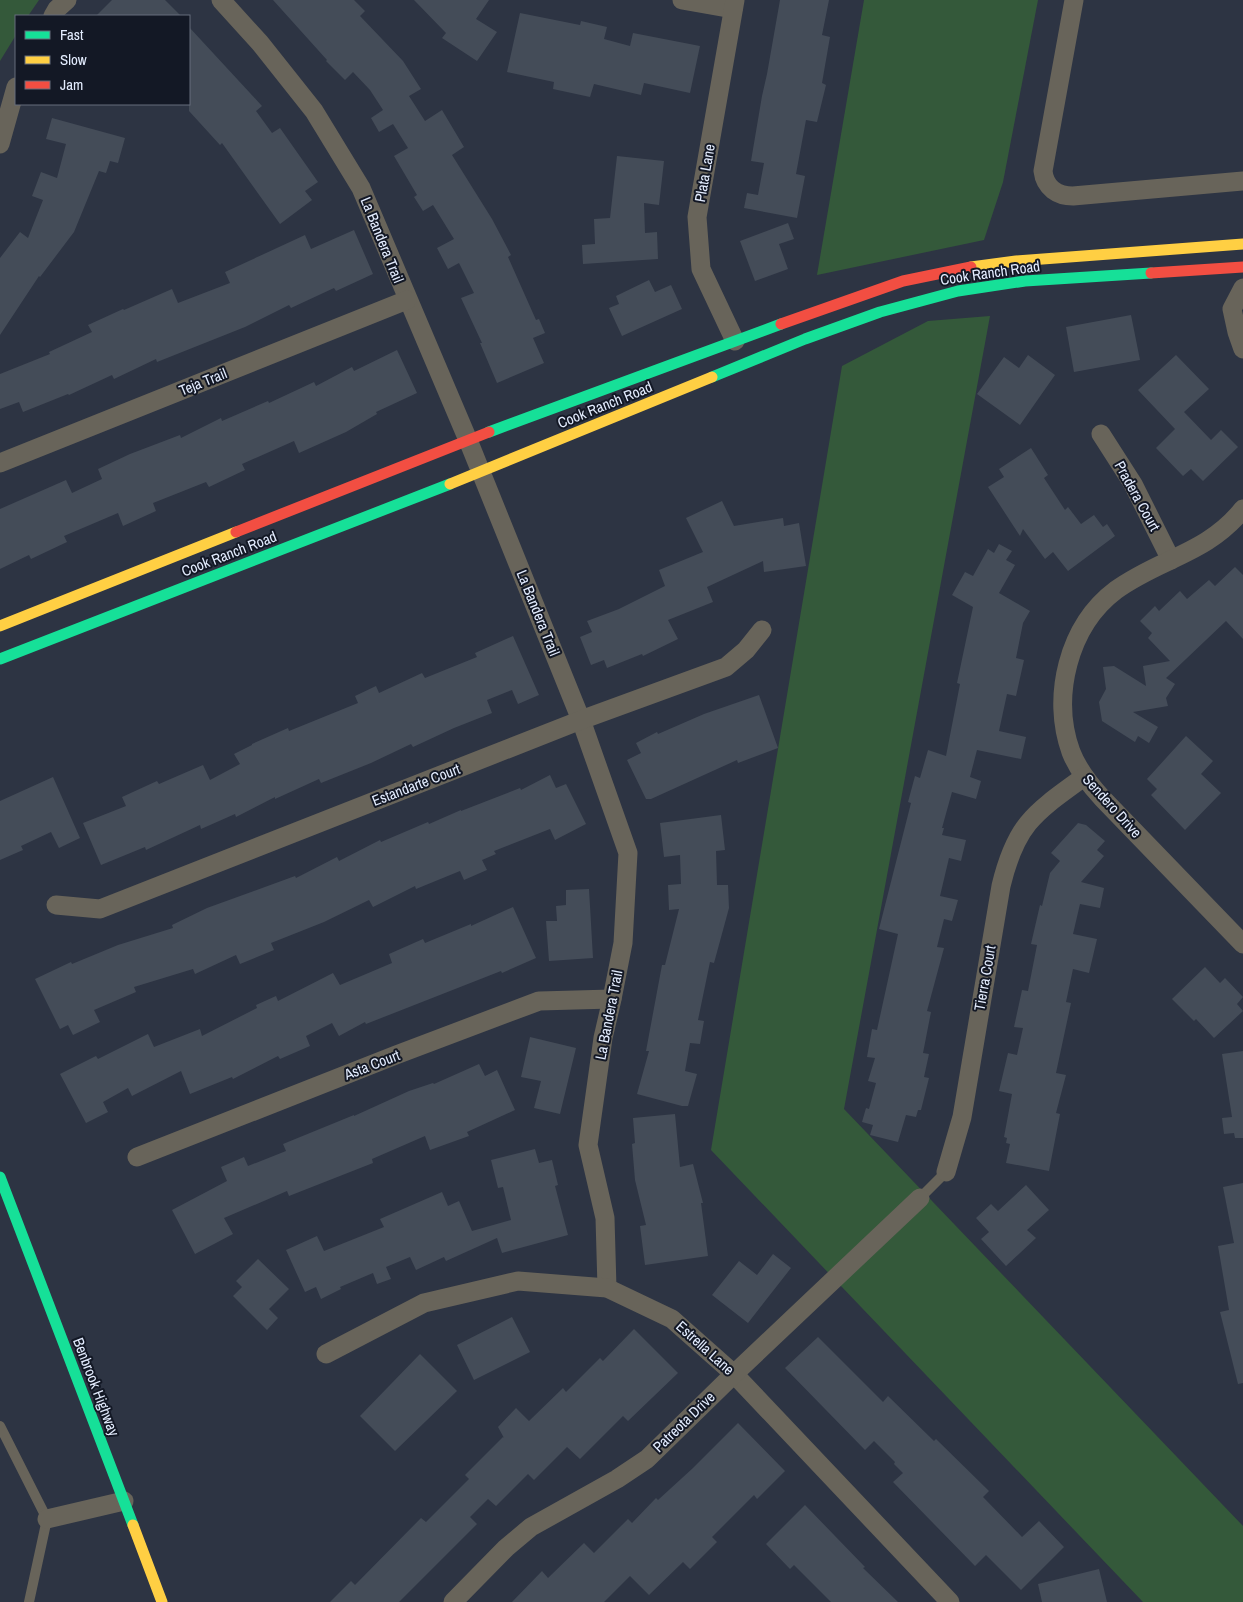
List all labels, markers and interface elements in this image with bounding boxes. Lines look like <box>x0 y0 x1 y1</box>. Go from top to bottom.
legend <box>15 15 190 105</box>
text: Fast <box>60 24 84 45</box>
text: Slow <box>60 49 87 70</box>
text: Jam <box>60 74 83 95</box>
street label: Plata Lane <box>689 142 720 204</box>
street label: La Bandera Trail <box>356 194 409 286</box>
street label: Cook Ranch Road <box>939 255 1041 290</box>
street label: Teja Trail <box>176 362 230 401</box>
street label: Cook Ranch Road <box>554 376 655 433</box>
street label: Pradera Court <box>1110 457 1166 535</box>
street label: Cook Ranch Road <box>178 526 280 581</box>
street label: La Bandera Trail <box>512 567 565 659</box>
street label: Estandarte Court <box>369 758 464 811</box>
street label: Sendero Drive <box>1078 769 1147 842</box>
street label: Tierra Court <box>968 943 1001 1012</box>
street label: La Bandera Trail <box>590 968 627 1062</box>
street label: Asta Court <box>340 1044 403 1085</box>
street label: Estrella Lane <box>672 1316 739 1380</box>
street label: Benbrook Highway <box>68 1335 125 1440</box>
street label: Patreota Drive <box>648 1386 720 1457</box>

